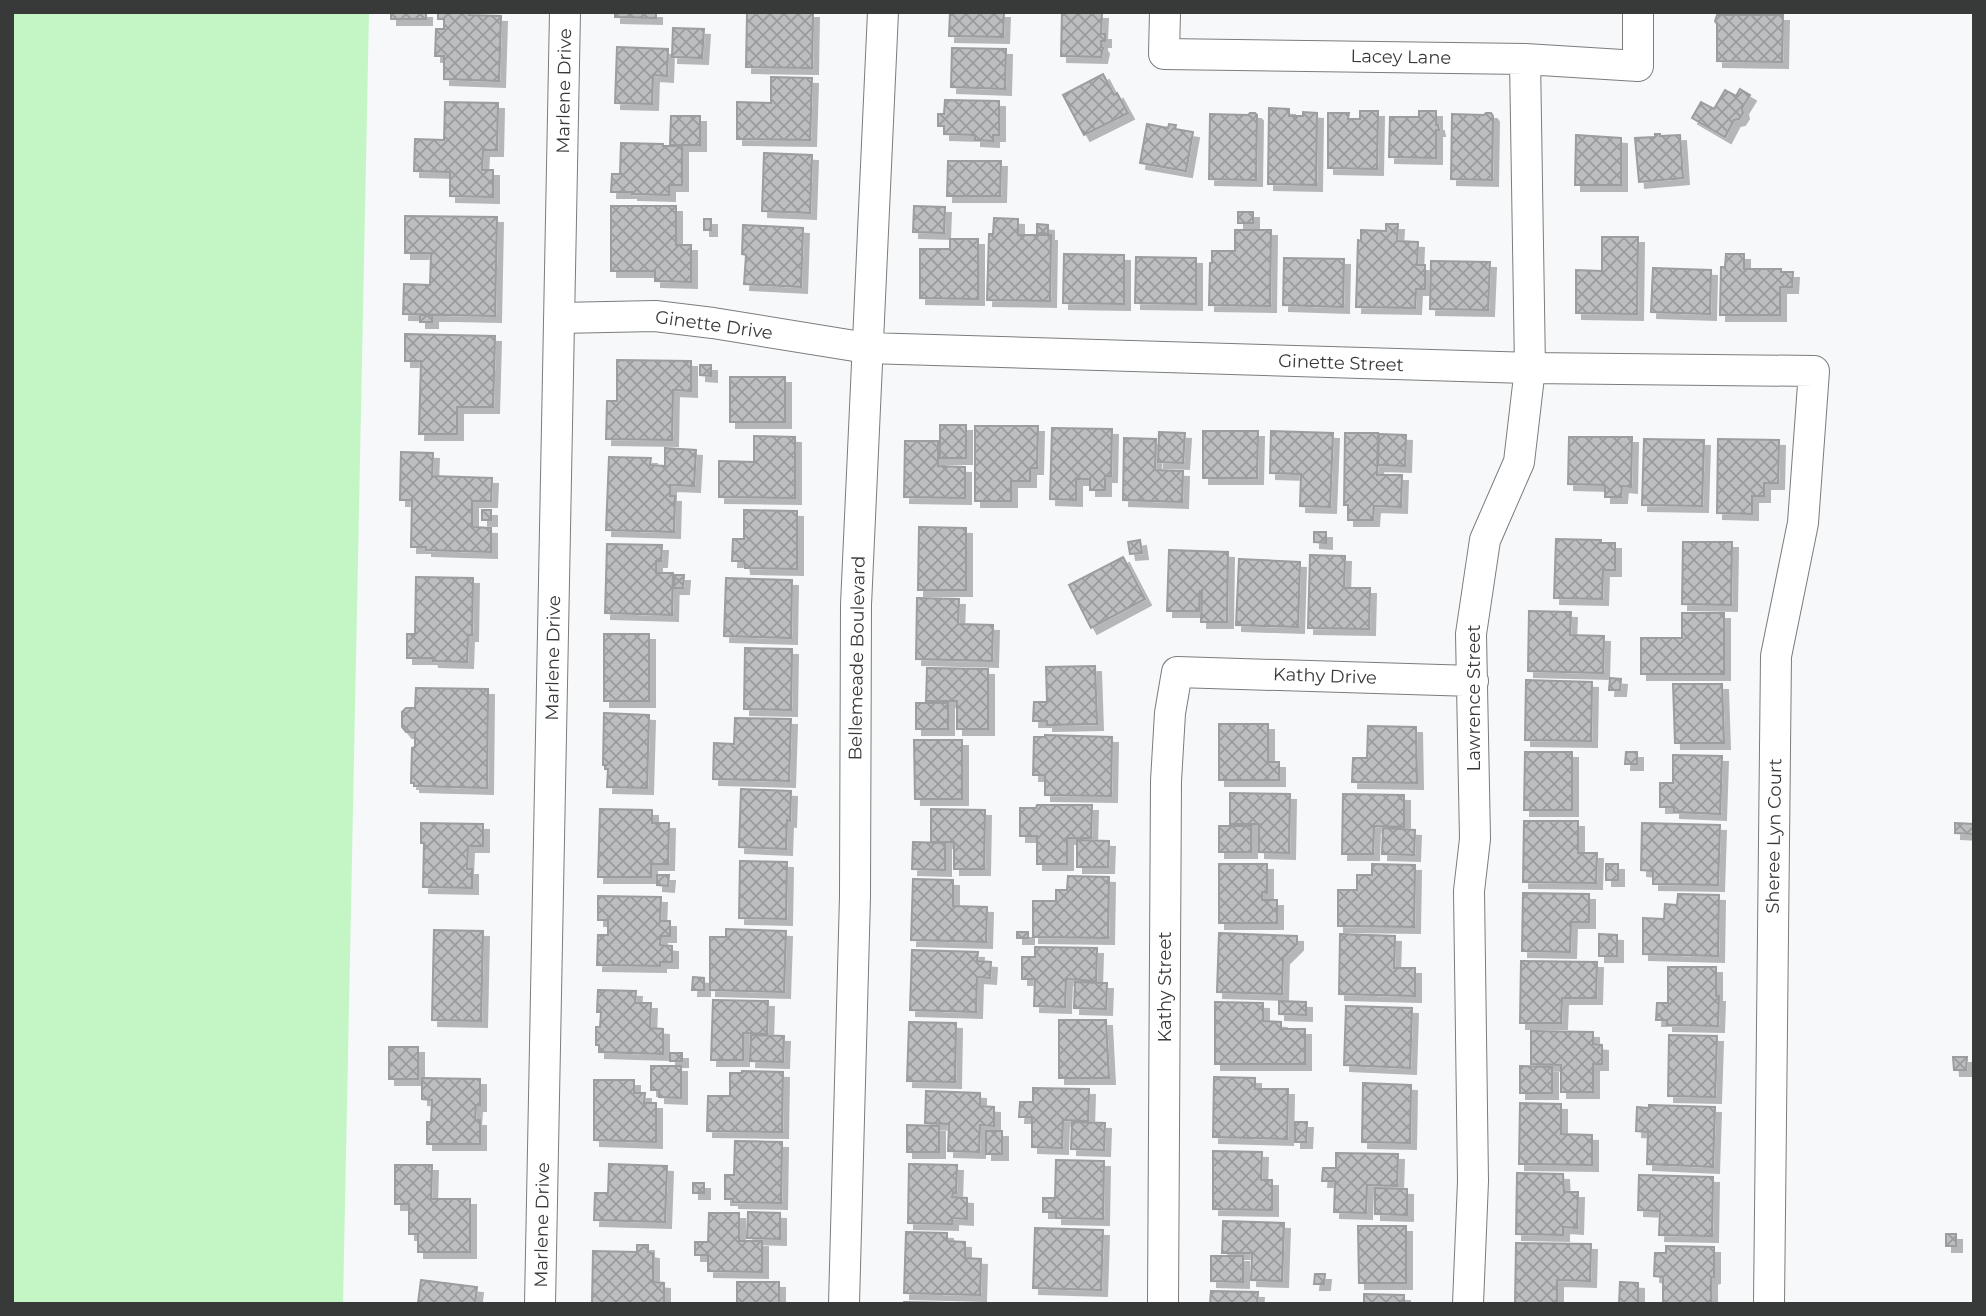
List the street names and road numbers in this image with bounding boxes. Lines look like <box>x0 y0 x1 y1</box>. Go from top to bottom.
street label: Marlene Drive <box>552 28 576 154</box>
street label: Lacey Lane <box>1350 45 1452 69</box>
street label: Ginette Drive <box>654 306 774 344</box>
street label: Ginette Street <box>1278 350 1404 376</box>
street label: Bellemeade Boulevard <box>844 555 870 761</box>
street label: Marlene Drive <box>541 595 565 721</box>
street label: Lawrence Street <box>1463 625 1485 771</box>
street label: Kathy Drive <box>1273 663 1377 689</box>
street label: Sheree Lyn Court <box>1762 758 1786 914</box>
street label: Kathy Street <box>1154 931 1176 1043</box>
street label: Marlene Drive <box>530 1162 554 1288</box>

